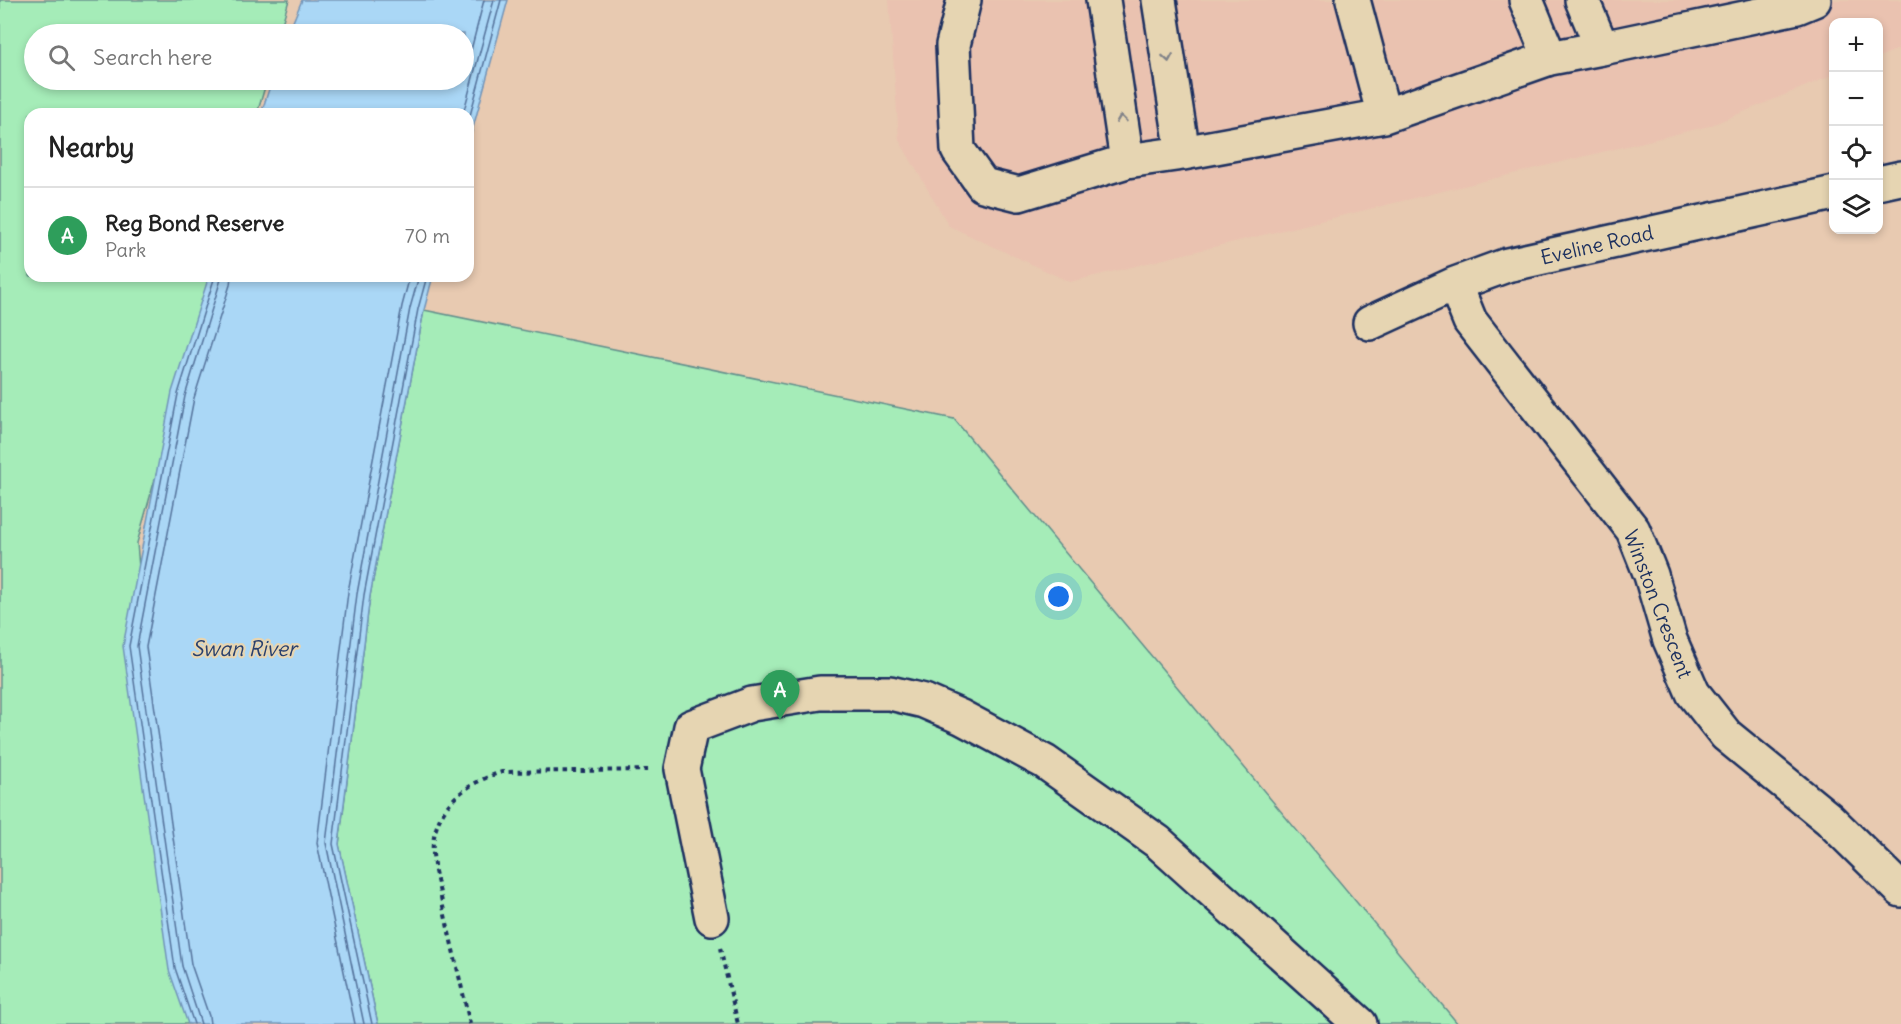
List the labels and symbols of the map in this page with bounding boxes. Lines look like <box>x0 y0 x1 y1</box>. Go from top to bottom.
one-way arrow <box>1161 52 1174 62</box>
one-way arrow <box>1115 115 1127 124</box>
street label: Eveline Road <box>1538 219 1656 270</box>
street label: Winston Crescent <box>1619 526 1698 682</box>
your location <box>1044 582 1073 611</box>
water label: Swan River <box>191 635 299 662</box>
pin: A <box>760 670 800 720</box>

